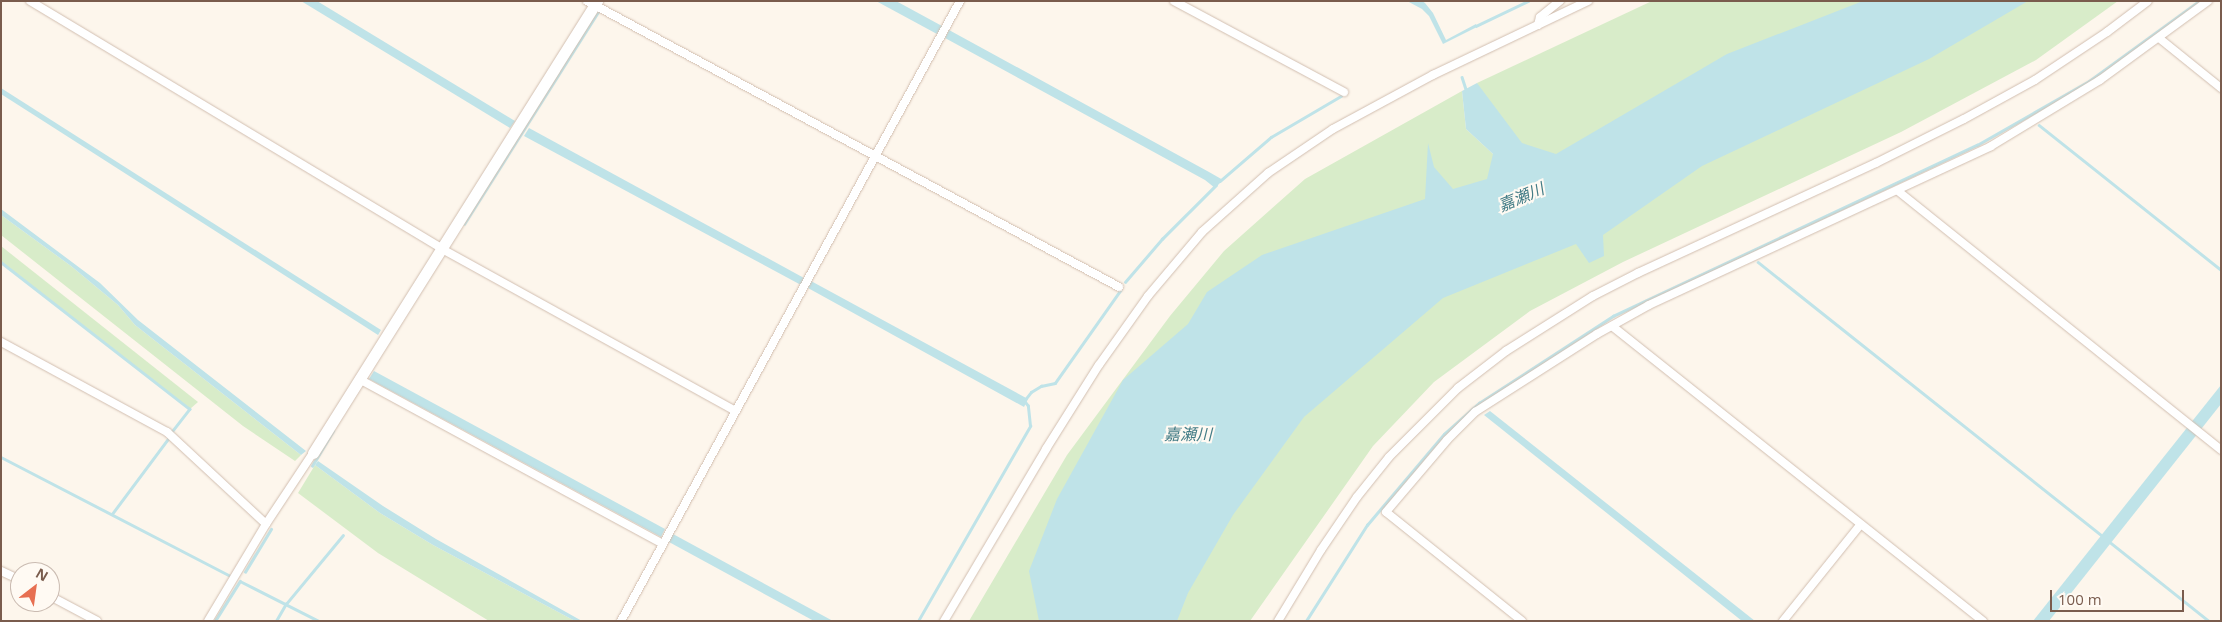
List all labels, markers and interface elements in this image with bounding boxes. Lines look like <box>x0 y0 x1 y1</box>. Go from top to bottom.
water label: 嘉瀬川 <box>1495 179 1547 215</box>
water label: 嘉瀬川 <box>1164 424 1212 444</box>
north arrow <box>10 562 60 612</box>
text: N <box>33 563 52 586</box>
scale bar <box>2052 580 2186 612</box>
text: 100 m <box>2058 589 2102 609</box>

